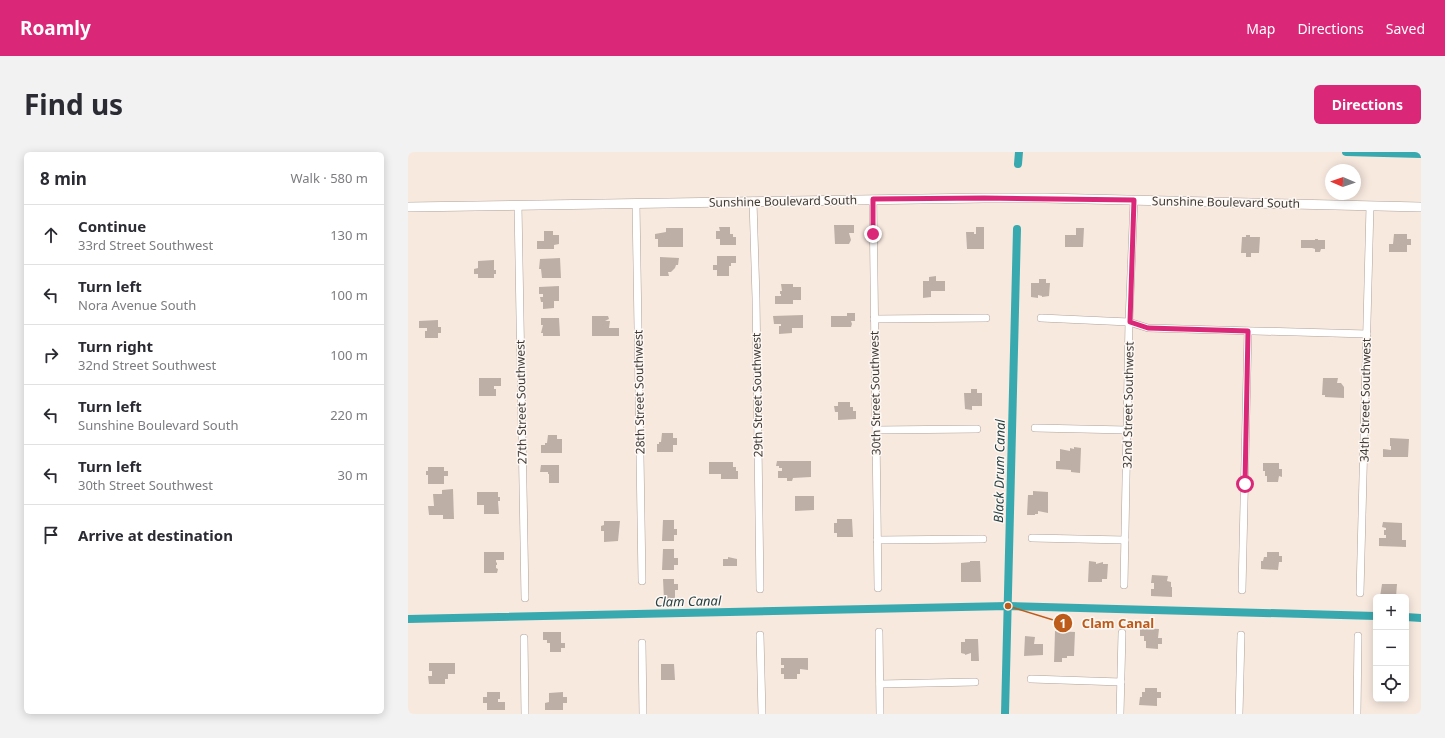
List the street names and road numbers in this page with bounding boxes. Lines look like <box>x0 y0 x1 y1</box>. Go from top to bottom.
street label: Sunshine Boulevard South <box>709 191 857 211</box>
street label: Sunshine Boulevard South <box>1152 192 1300 212</box>
street label: 28th Street Southwest <box>629 329 649 454</box>
street label: 30th Street Southwest <box>865 330 885 455</box>
street label: 29th Street Southwest <box>747 332 767 457</box>
street label: 34th Street Southwest <box>1355 337 1375 462</box>
street label: 27th Street Southwest <box>511 339 531 464</box>
street label: 32nd Street Southwest <box>1118 340 1138 469</box>

